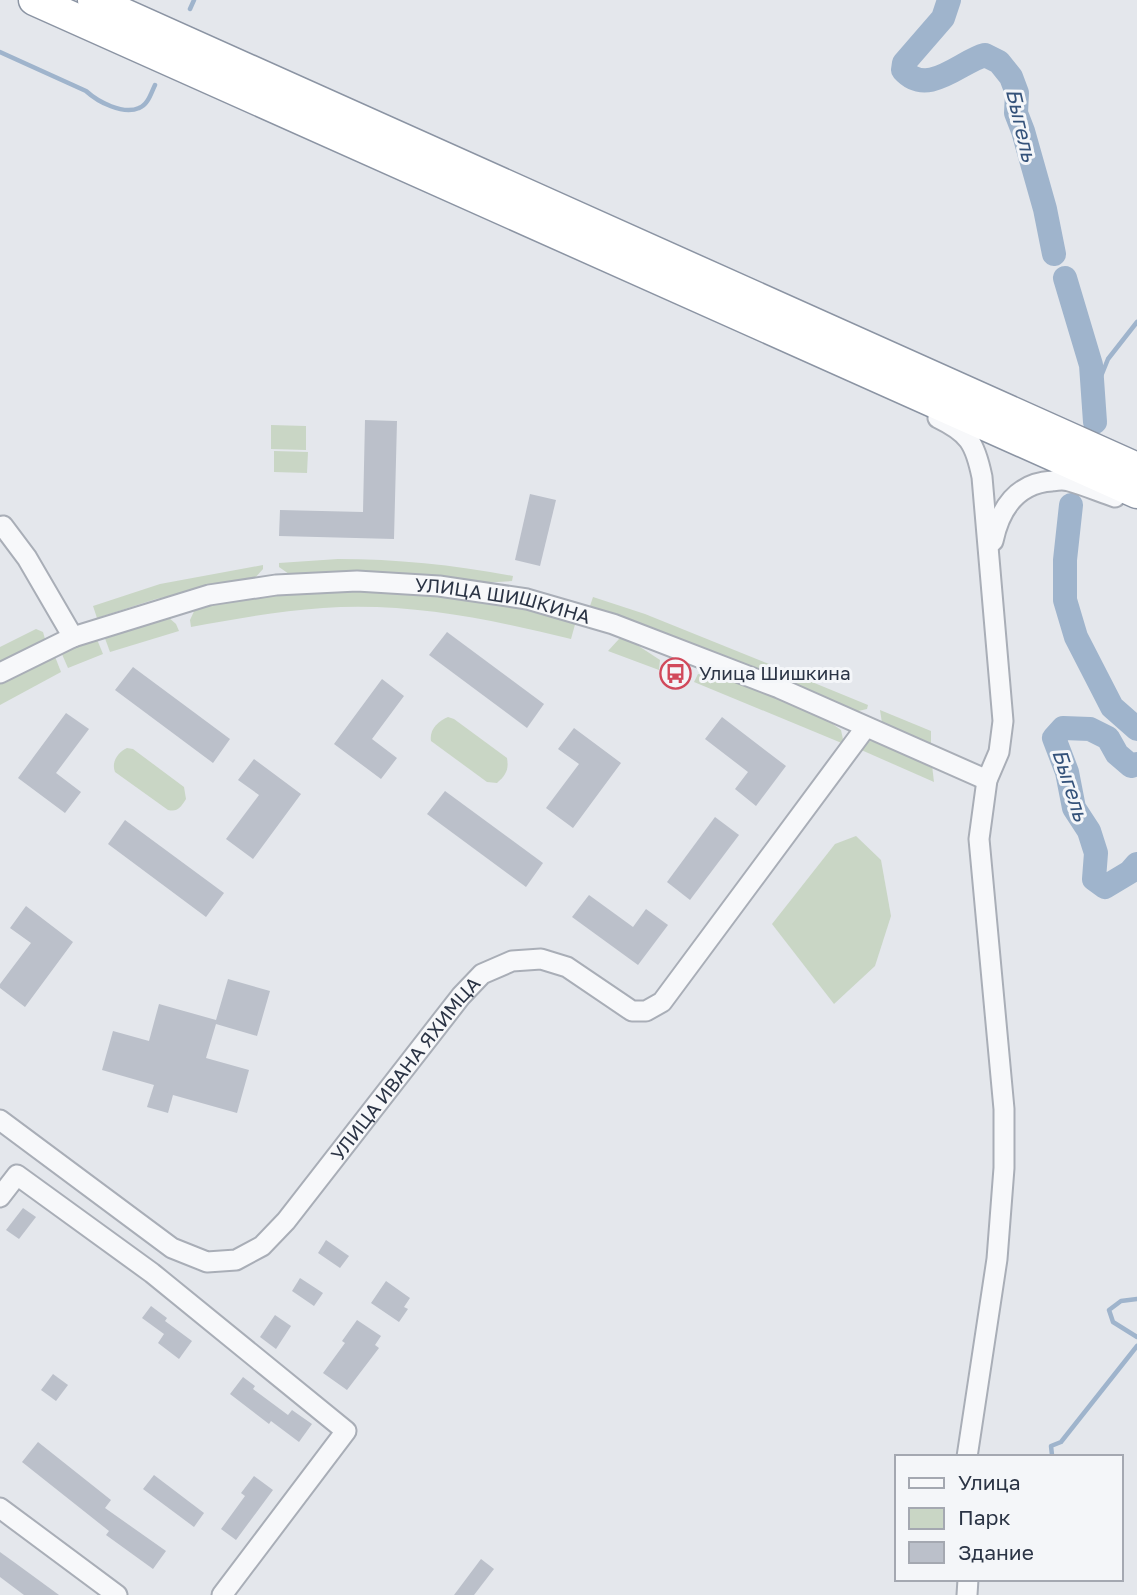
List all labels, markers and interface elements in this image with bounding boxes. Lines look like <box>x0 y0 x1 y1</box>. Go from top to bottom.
water label: Быгель <box>1001 86 1043 165</box>
street label: УЛИЦА ШИШКИНА <box>414 573 594 628</box>
bus stop icon: Улица Шишкина <box>659 656 693 690</box>
place label: Улица Шишкина <box>699 661 851 684</box>
water label: Быгель <box>1047 745 1095 825</box>
street label: УЛИЦА ИВАНА ЯХИМЦА <box>325 971 485 1165</box>
legend <box>895 1455 1123 1581</box>
text: Улица <box>958 1469 1021 1495</box>
text: Парк <box>958 1504 1011 1530</box>
text: Здание <box>958 1539 1034 1565</box>

